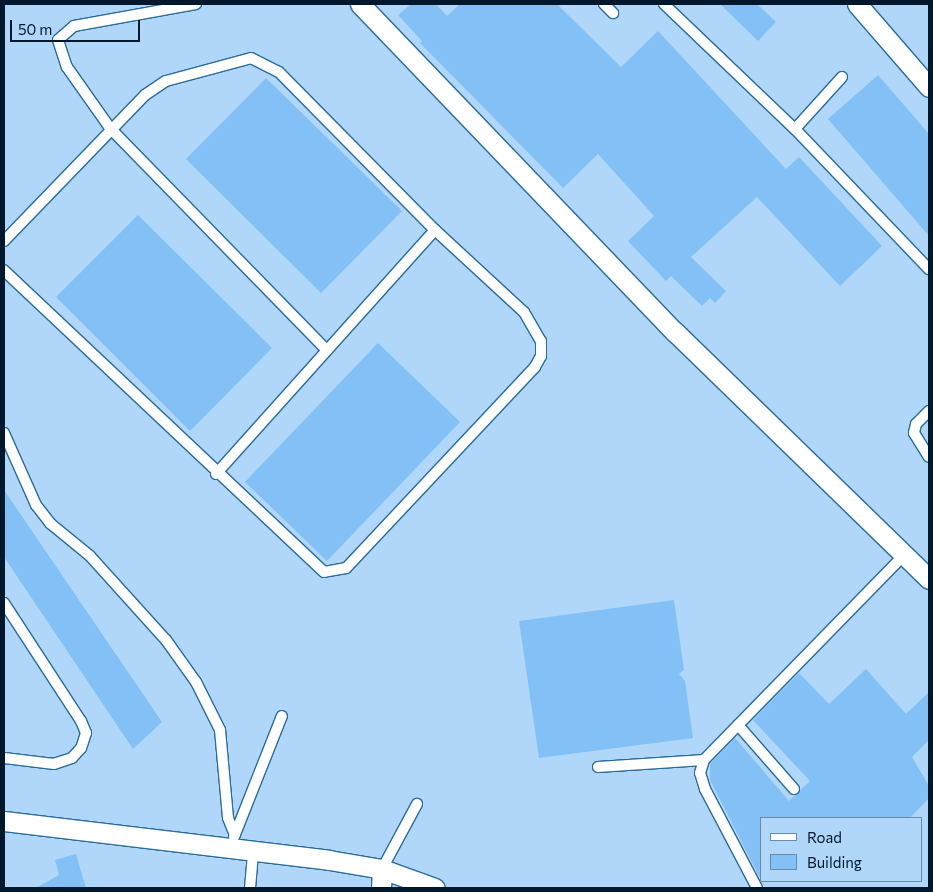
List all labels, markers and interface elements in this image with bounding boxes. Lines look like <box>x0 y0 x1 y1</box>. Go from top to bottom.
scale bar <box>12 10 142 42</box>
text: 50 m <box>18 20 52 38</box>
legend <box>760 817 923 882</box>
text: Road <box>807 828 842 846</box>
text: Building <box>807 853 862 871</box>

